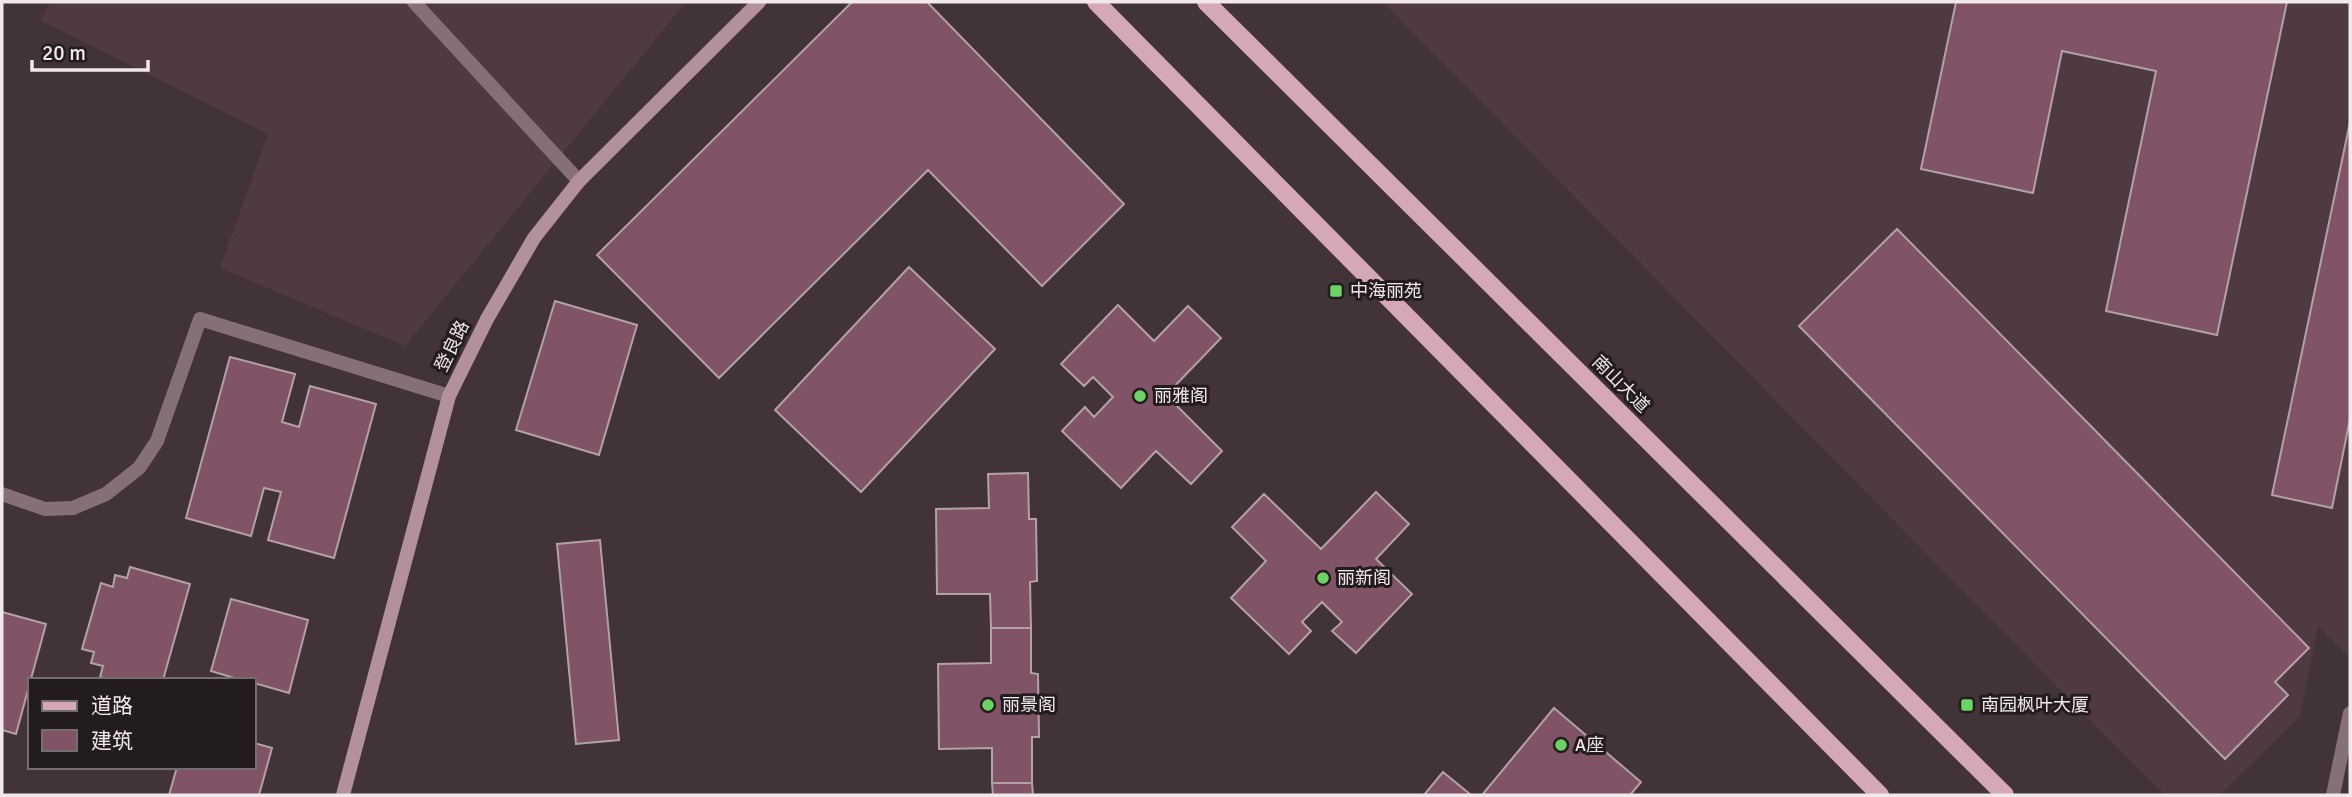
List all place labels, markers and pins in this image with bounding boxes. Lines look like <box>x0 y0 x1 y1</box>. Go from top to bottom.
place label: 中海丽苑 <box>1350 280 1422 302</box>
marker: 中海丽苑 <box>1328 283 1344 299</box>
place label: 丽雅阁 <box>1154 385 1208 407</box>
marker: 丽雅阁 <box>1132 388 1148 404</box>
place label: 丽新阁 <box>1337 567 1391 589</box>
marker: 丽新阁 <box>1315 570 1331 586</box>
place label: 丽景阁 <box>1002 694 1056 716</box>
place label: 南园枫叶大厦 <box>1981 694 2089 716</box>
marker: 丽景阁 <box>980 697 996 713</box>
marker: 南园枫叶大厦 <box>1959 697 1975 713</box>
place label: A座 <box>1575 734 1604 756</box>
marker: A座 <box>1553 737 1569 753</box>

